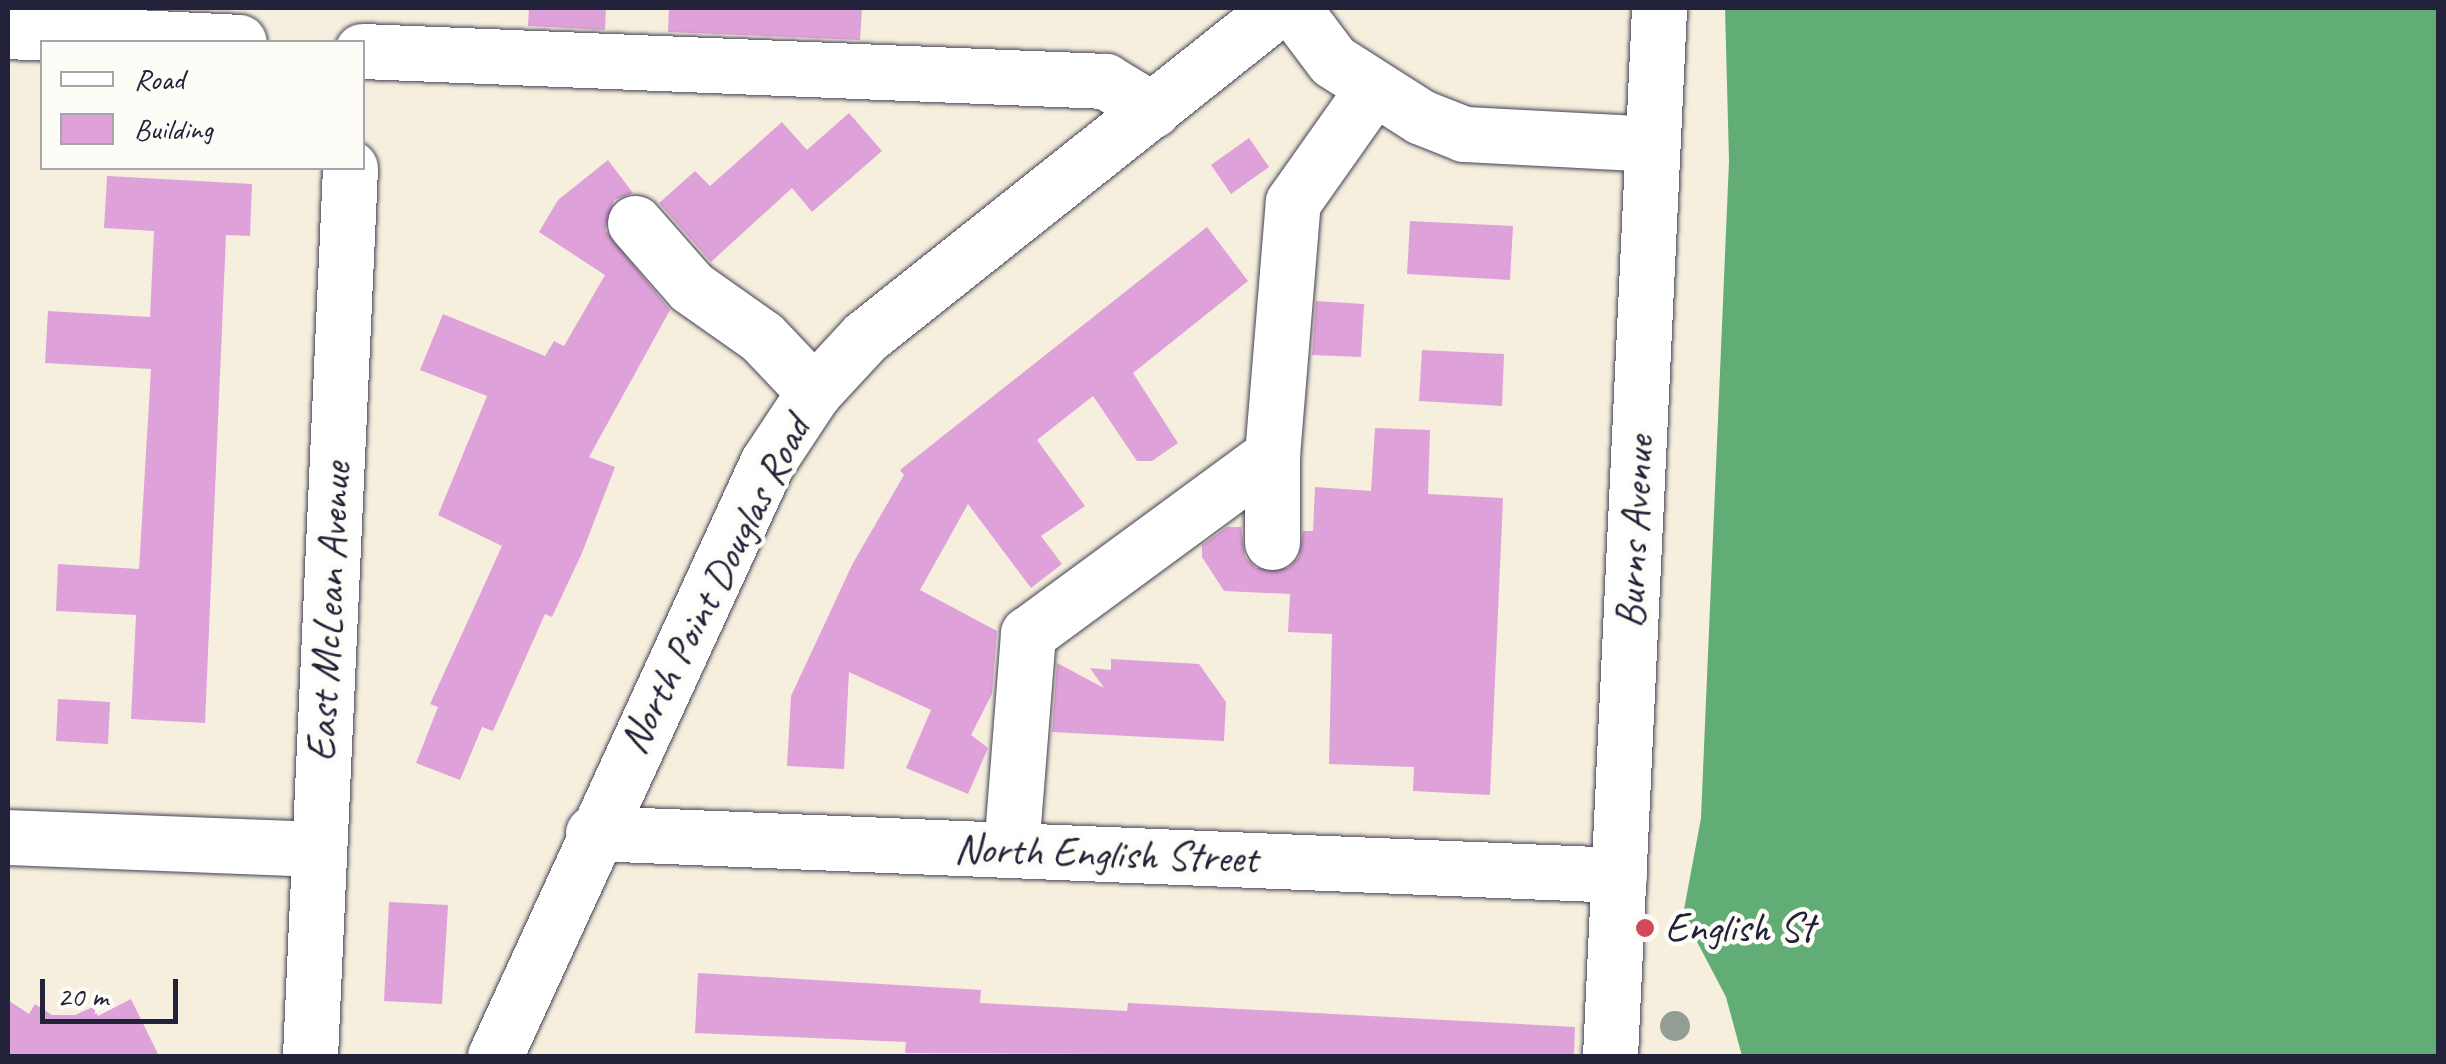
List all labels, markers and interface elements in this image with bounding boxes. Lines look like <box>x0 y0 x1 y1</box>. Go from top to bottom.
legend <box>40 40 365 170</box>
text: Road <box>134 60 184 98</box>
text: Building <box>134 110 213 148</box>
street label: North Point Douglas Road <box>608 408 822 762</box>
street label: Burns Avenue <box>1605 435 1665 629</box>
street label: East McLean Avenue <box>296 462 362 762</box>
street label: North English Street <box>953 824 1259 884</box>
place label: English St <box>1665 903 1815 953</box>
marker: English St <box>1634 917 1656 939</box>
scale bar <box>45 959 182 1021</box>
text: 20 m <box>57 977 108 1015</box>

